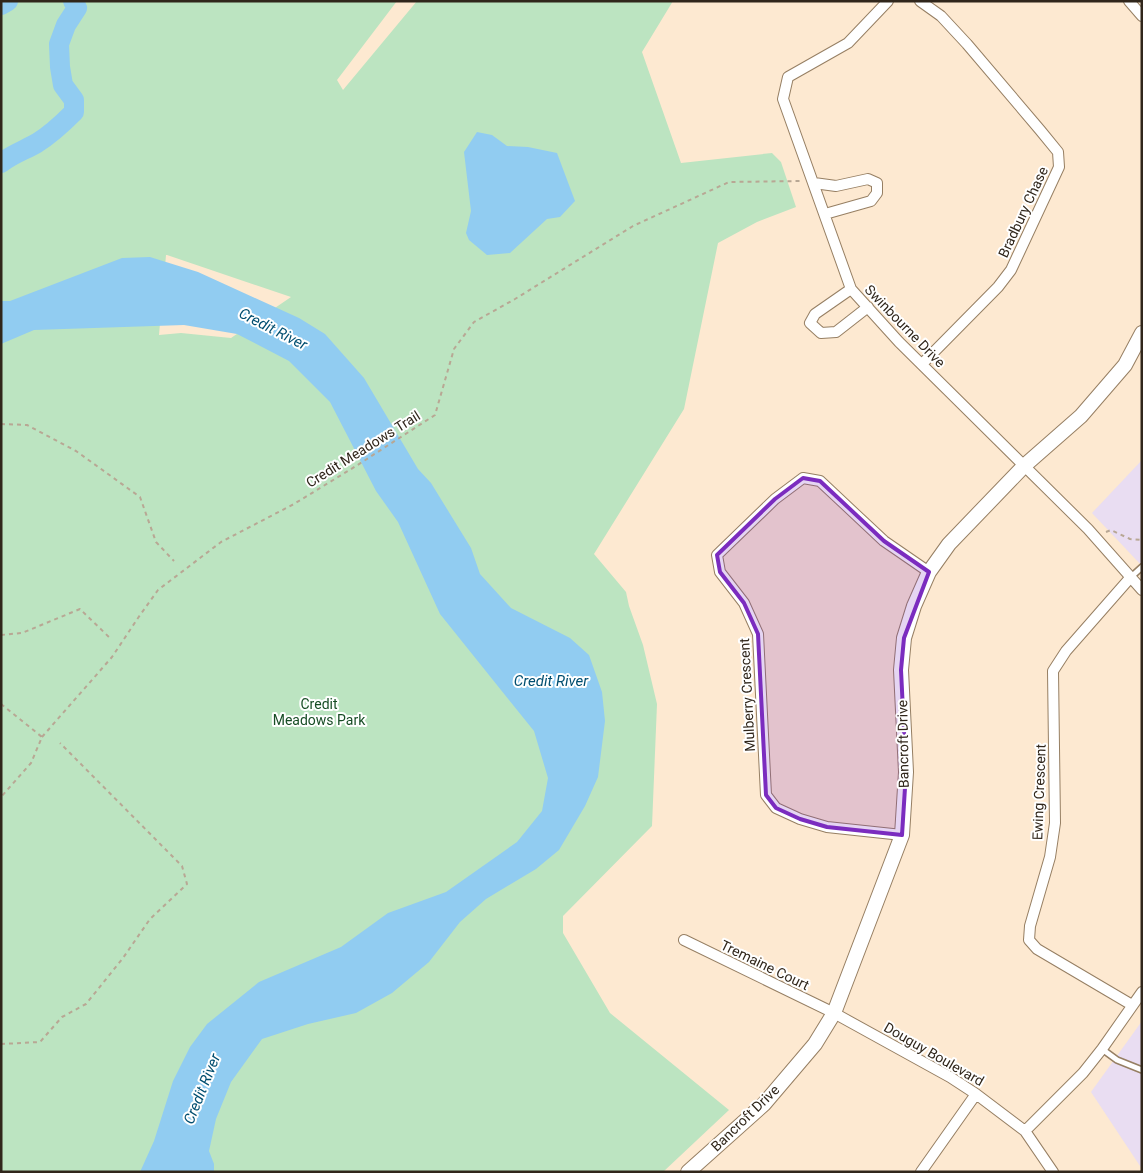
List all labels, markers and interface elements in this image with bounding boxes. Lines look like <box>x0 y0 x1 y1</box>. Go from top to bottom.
street label: Bradbury Chase <box>995 164 1051 260</box>
street label: Swinbourne Drive <box>862 281 948 371</box>
water label: Credit River <box>236 304 311 354</box>
street label: Credit Meadows Trail <box>303 407 423 491</box>
street label: Mulberry Crescent <box>736 637 758 752</box>
water label: Credit River <box>514 672 589 690</box>
park label: Credit Meadows Park <box>273 696 366 728</box>
street label: Bancroft Drive <box>894 700 912 788</box>
street label: Ewing Crescent <box>1029 743 1049 840</box>
street label: Tremaine Court <box>718 937 812 993</box>
street label: Douguy Boulevard <box>881 1019 987 1089</box>
water label: Credit River <box>180 1050 225 1127</box>
street label: Bancroft Drive <box>708 1082 782 1154</box>

